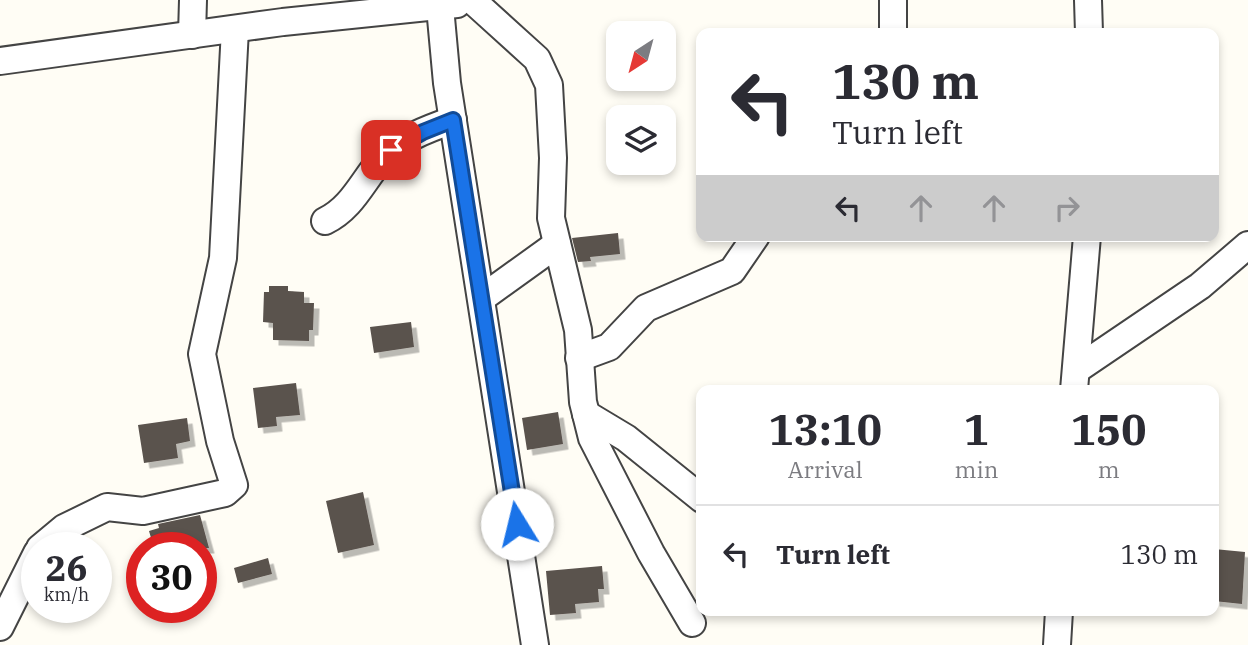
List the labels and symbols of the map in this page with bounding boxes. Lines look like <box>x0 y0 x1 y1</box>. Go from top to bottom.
north arrow <box>606 21 676 91</box>
pin <box>361 120 421 180</box>
position arrow <box>480 487 554 561</box>
speed limit sign: 30 <box>126 532 217 623</box>

